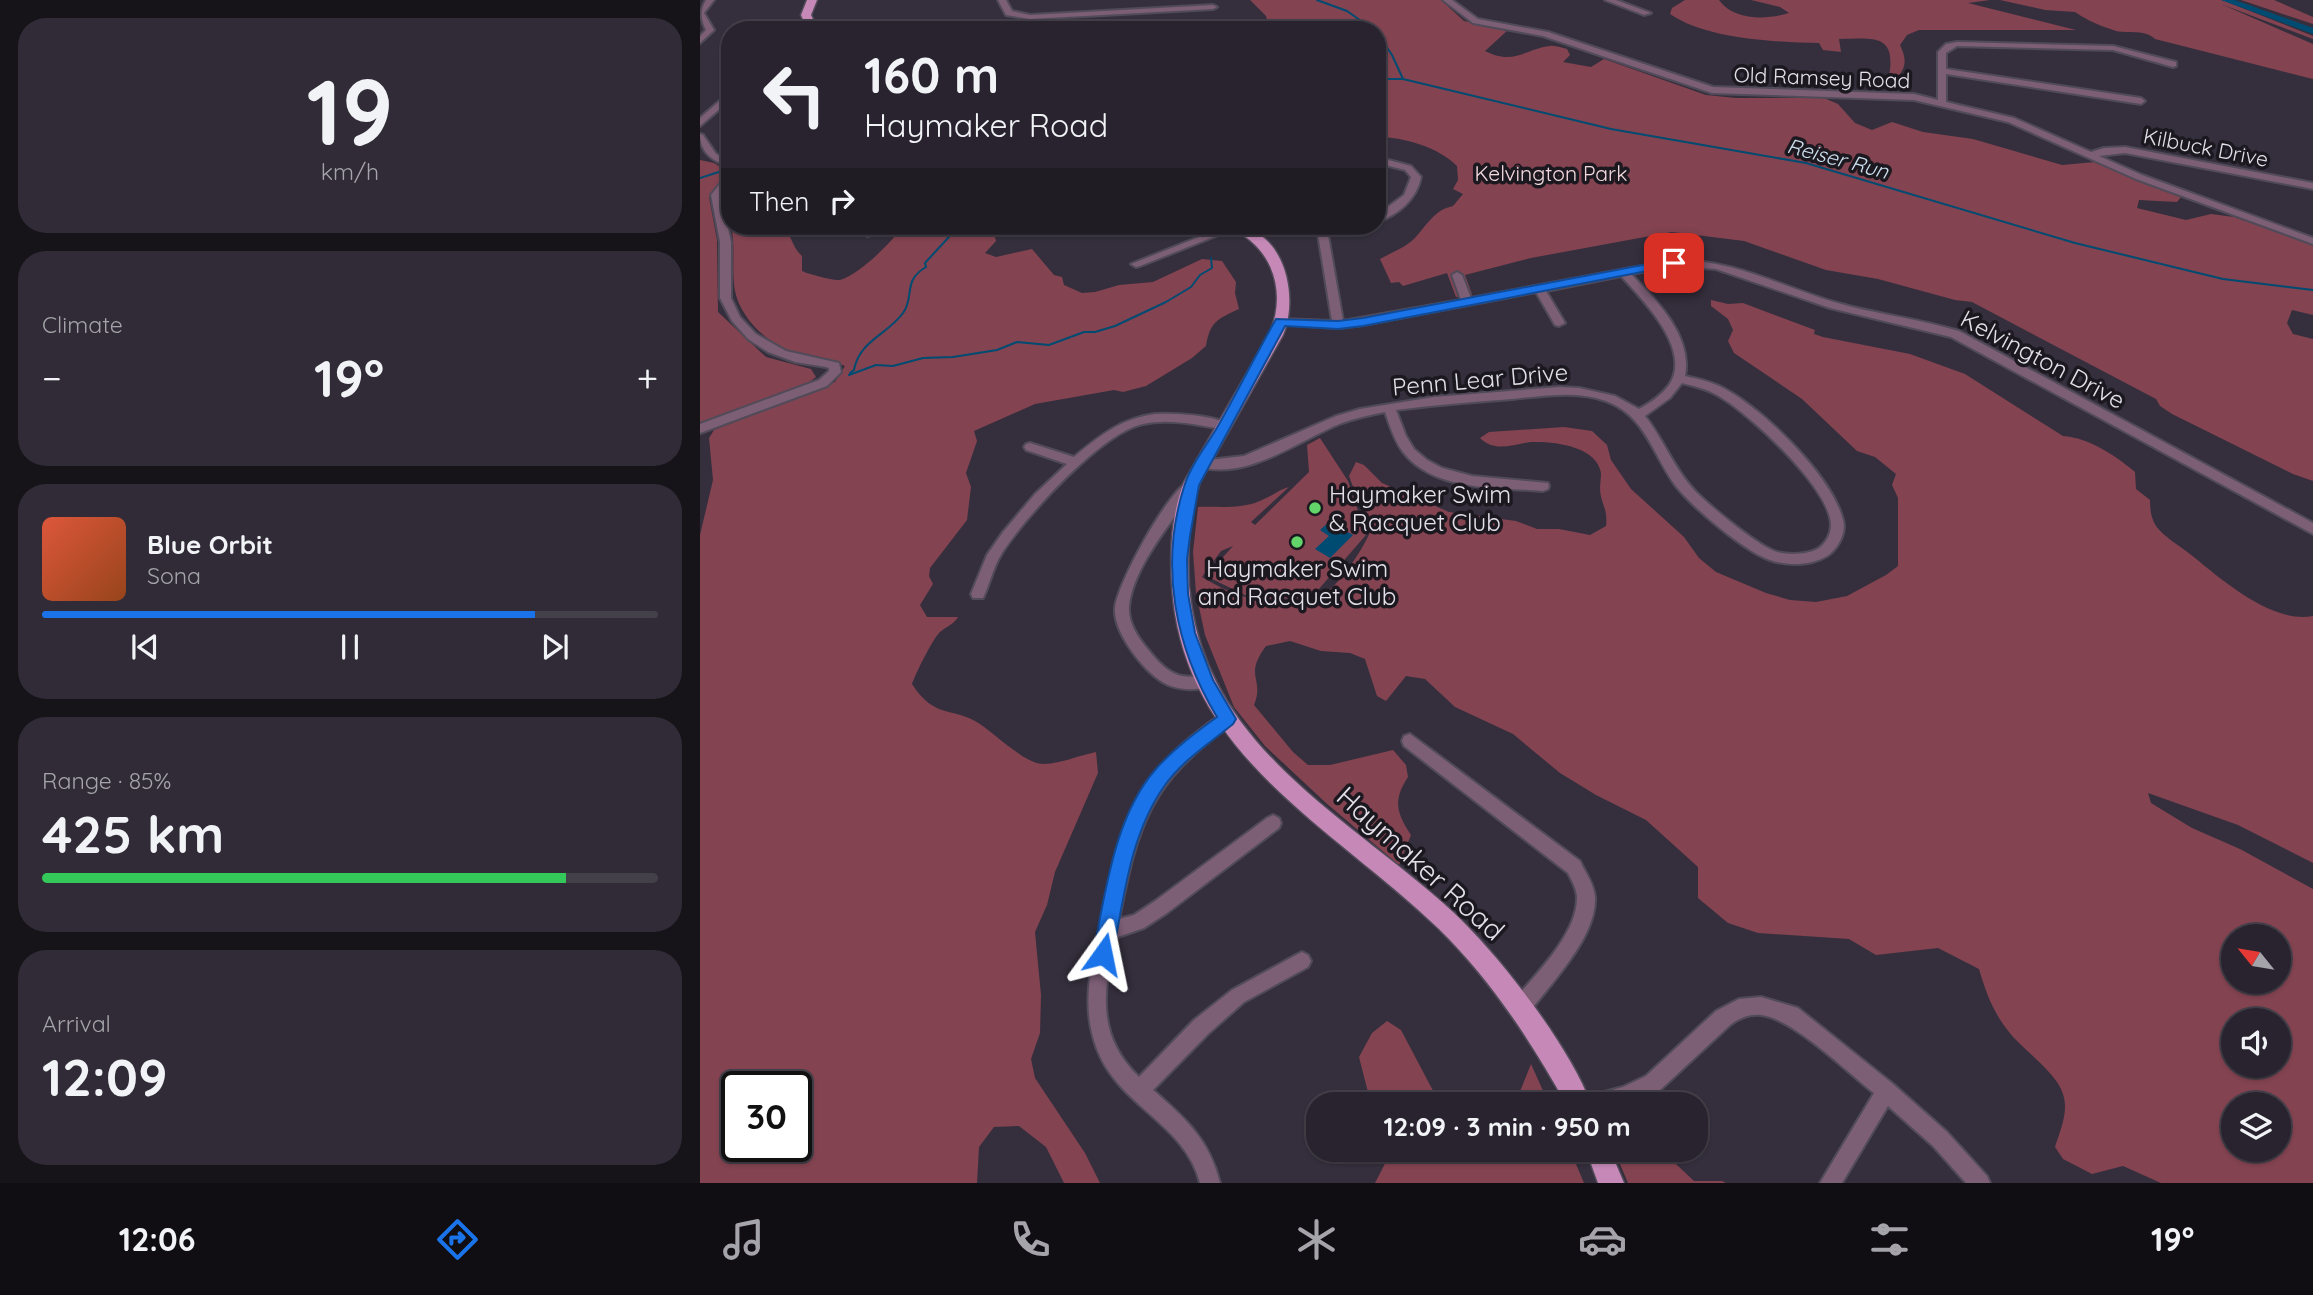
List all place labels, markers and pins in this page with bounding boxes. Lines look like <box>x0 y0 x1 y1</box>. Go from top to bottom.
pin <box>1644 233 1704 293</box>
place label: Haymaker Swim & Racquet Club <box>1329 479 1511 537</box>
marker: Haymaker Swim & Racquet Club <box>1307 500 1323 516</box>
marker: Haymaker Swim and Racquet Club <box>1289 534 1305 550</box>
place label: Haymaker Swim and Racquet Club <box>1198 553 1396 611</box>

